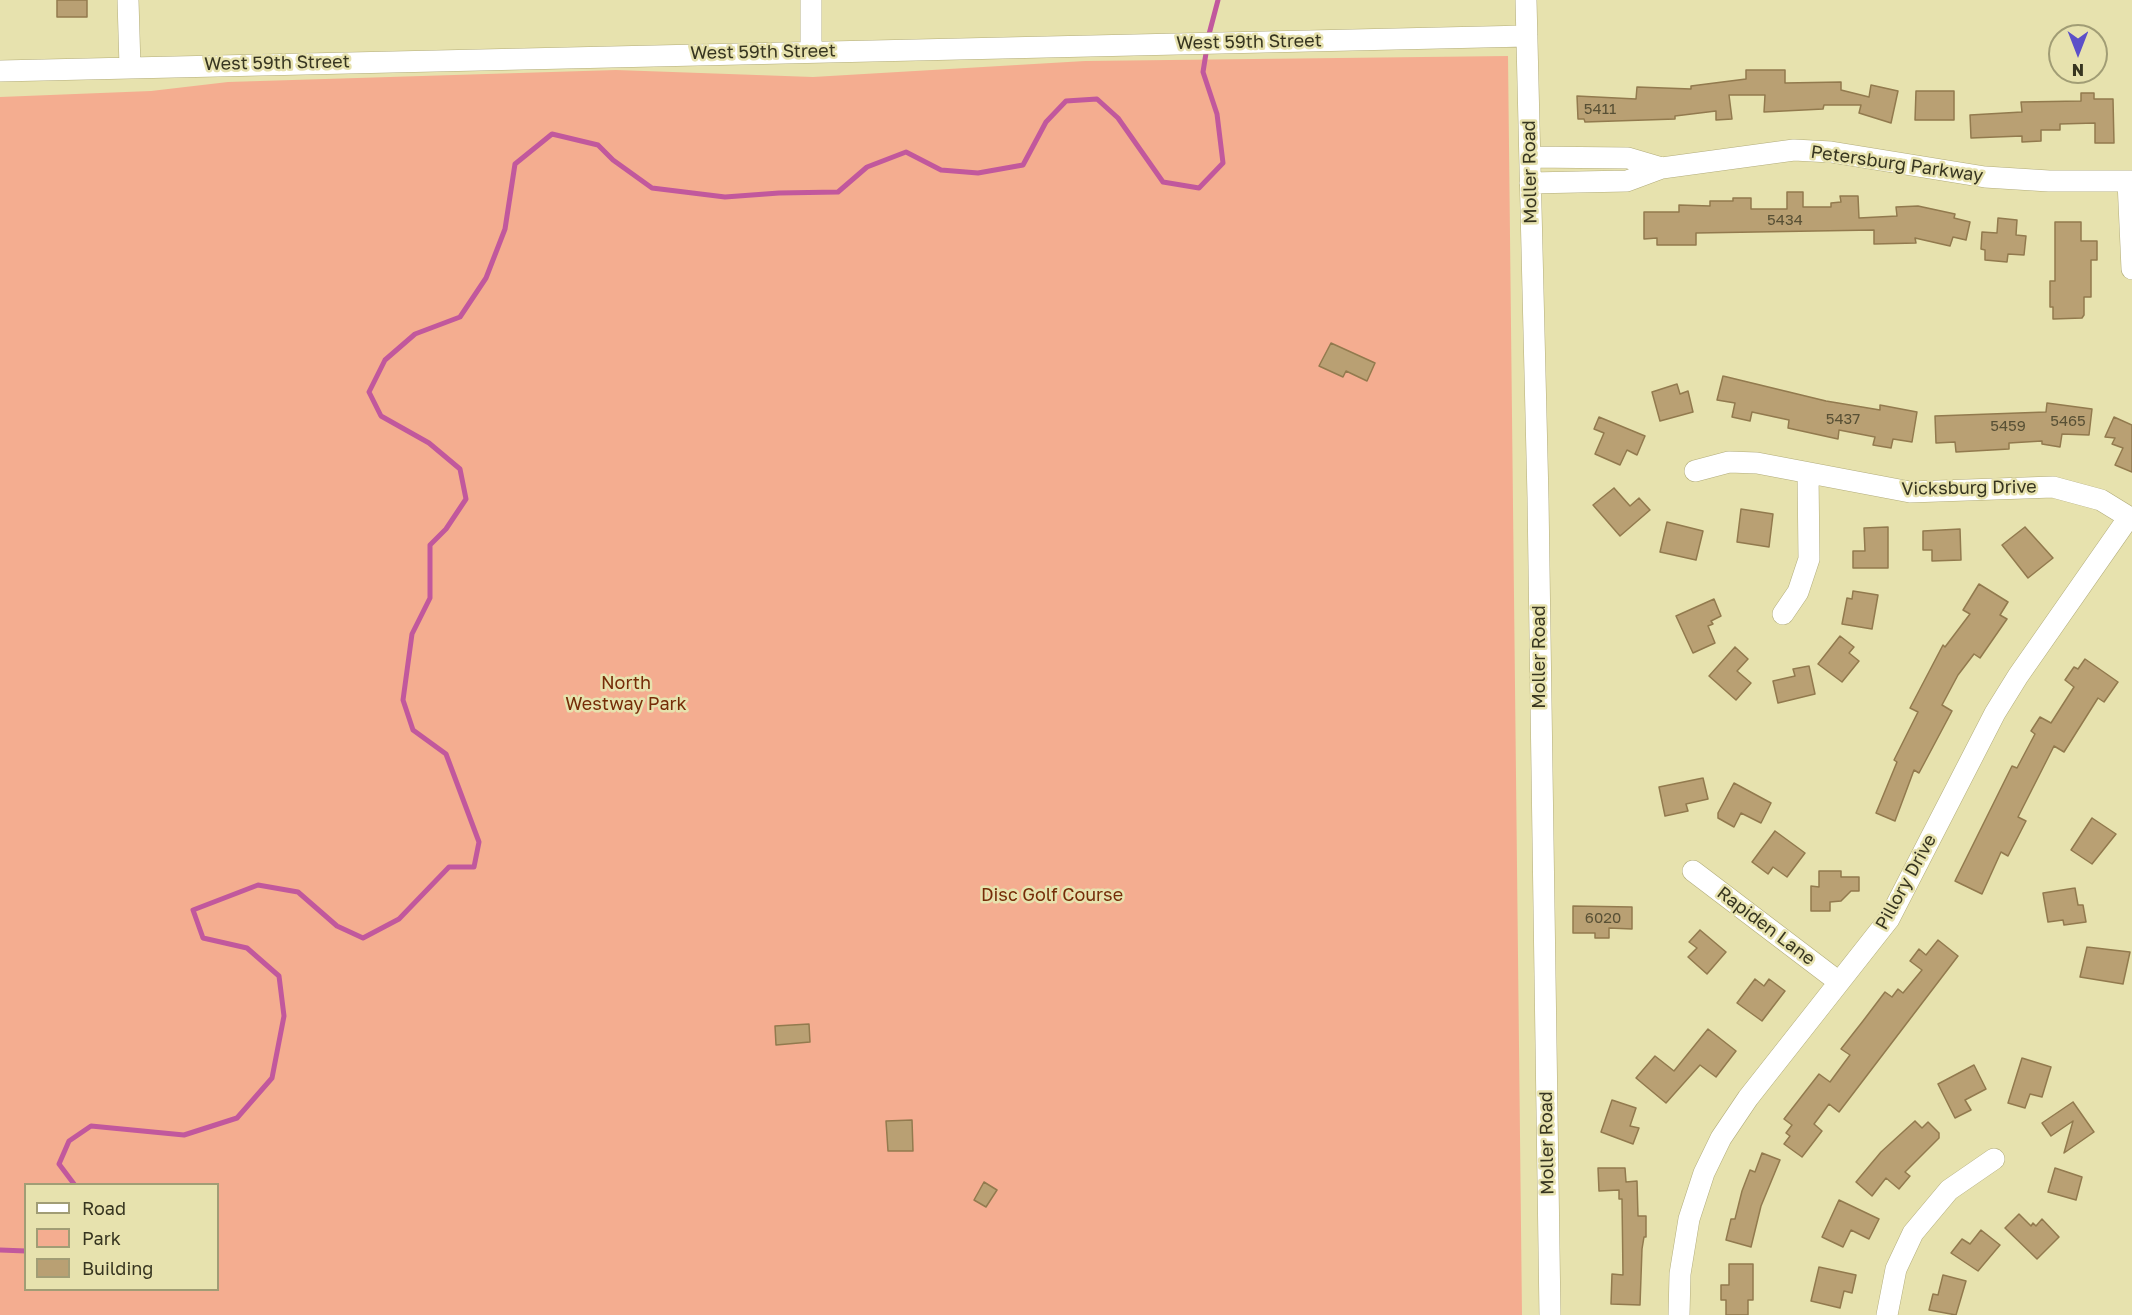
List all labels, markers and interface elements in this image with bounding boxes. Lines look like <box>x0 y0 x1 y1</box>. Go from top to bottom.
north arrow <box>2048 24 2108 84</box>
street label: West 59th Street <box>1176 30 1322 54</box>
street label: West 59th Street <box>690 40 836 64</box>
street label: West 59th Street <box>204 51 350 75</box>
text: N <box>2072 60 2084 80</box>
house number: 5411 <box>1584 100 1616 118</box>
street label: Moller Road <box>1518 120 1542 224</box>
street label: Petersburg Parkway <box>1809 141 1985 187</box>
house number: 5434 <box>1767 211 1803 229</box>
house number: 5437 <box>1826 410 1860 428</box>
house number: 5465 <box>2050 412 2086 430</box>
house number: 5459 <box>1990 417 2026 435</box>
street label: Vicksburg Drive <box>1901 476 2037 500</box>
street label: Moller Road <box>1528 605 1550 709</box>
park label: North Westway Park <box>565 672 687 714</box>
street label: Pillory Drive <box>1871 831 1941 933</box>
street label: Rapiden Lane <box>1713 882 1819 970</box>
park label: Disc Golf Course <box>981 884 1123 906</box>
house number: 6020 <box>1585 909 1621 927</box>
street label: Moller Road <box>1535 1091 1559 1195</box>
legend <box>24 1183 219 1291</box>
text: Road <box>82 1197 126 1219</box>
text: Park <box>82 1227 121 1249</box>
text: Building <box>82 1257 153 1279</box>

